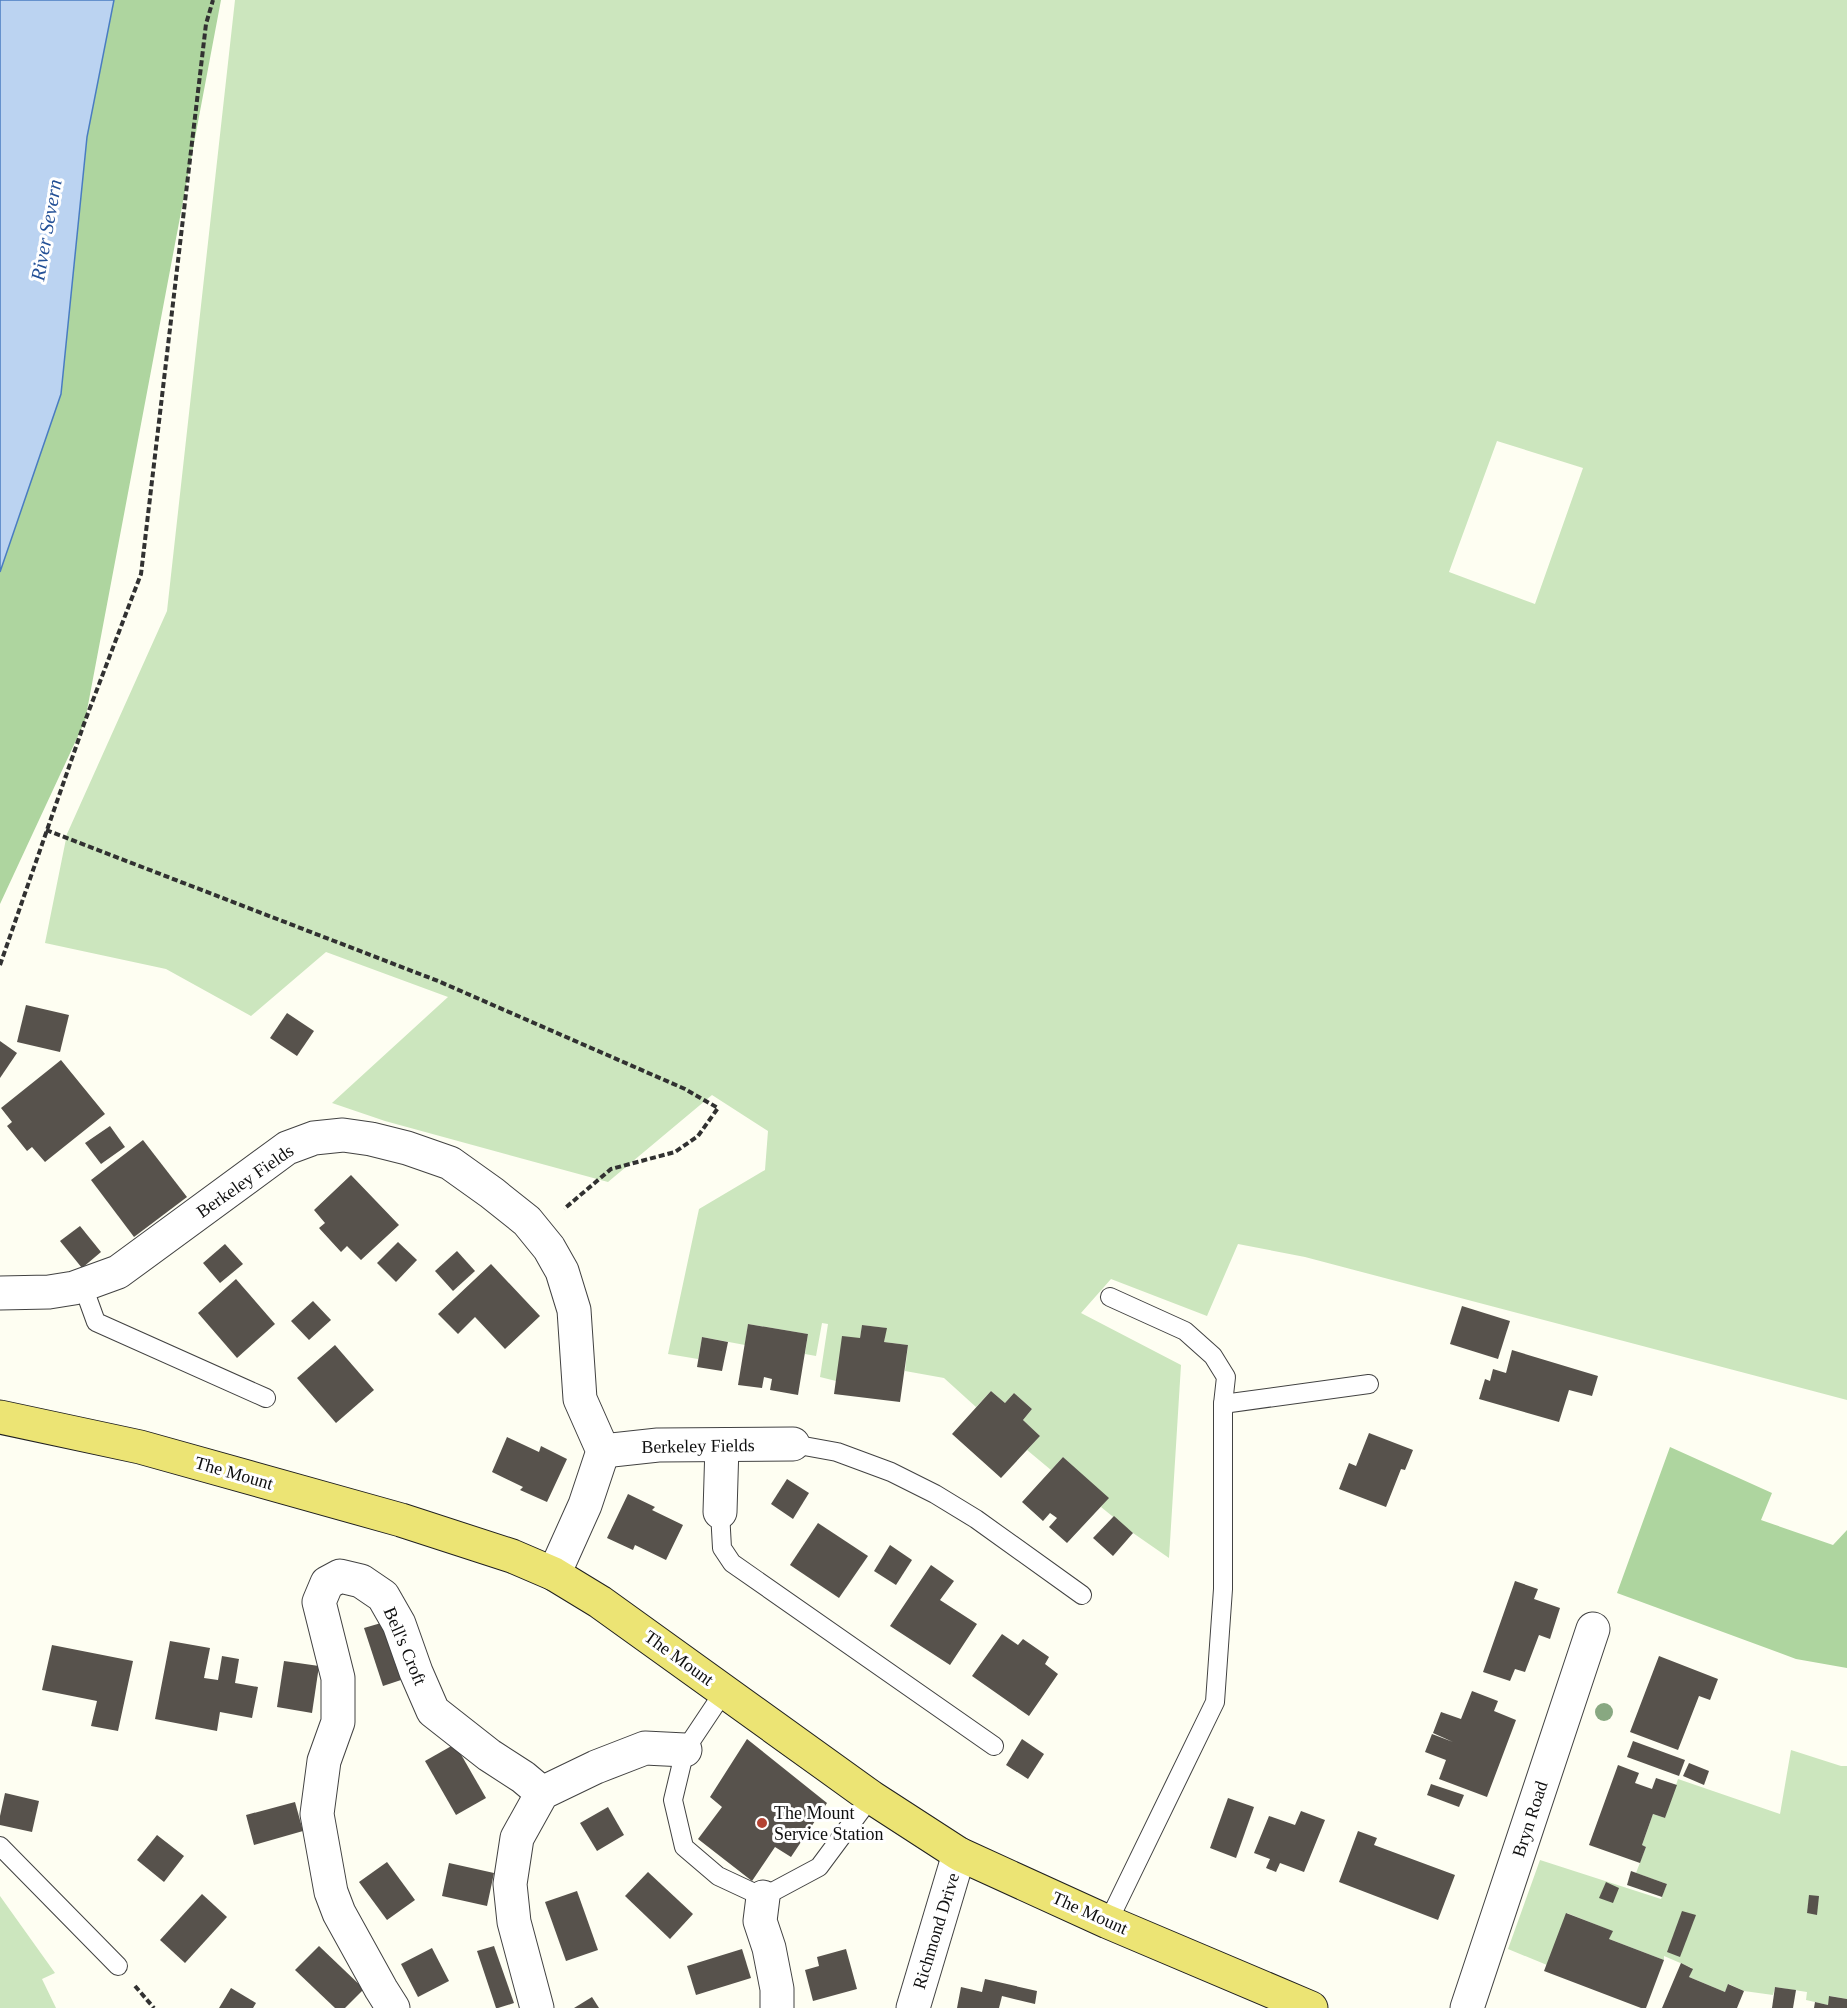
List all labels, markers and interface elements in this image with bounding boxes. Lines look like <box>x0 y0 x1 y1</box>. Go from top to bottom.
water label: River Severn <box>26 178 66 283</box>
street label: Berkeley Fields <box>193 1140 297 1222</box>
street label: Berkeley Fields <box>641 1435 755 1457</box>
street label: The Mount <box>193 1452 275 1494</box>
street label: Bell's Croft <box>380 1604 430 1688</box>
street label: The Mount <box>641 1626 717 1690</box>
street label: Bryn Road <box>1508 1779 1552 1859</box>
place label: The Mount Service Station <box>774 1803 883 1844</box>
marker: The Mount Service Station <box>755 1816 769 1830</box>
street label: Richmond Drive <box>909 1870 963 1992</box>
street label: The Mount <box>1049 1887 1131 1939</box>

